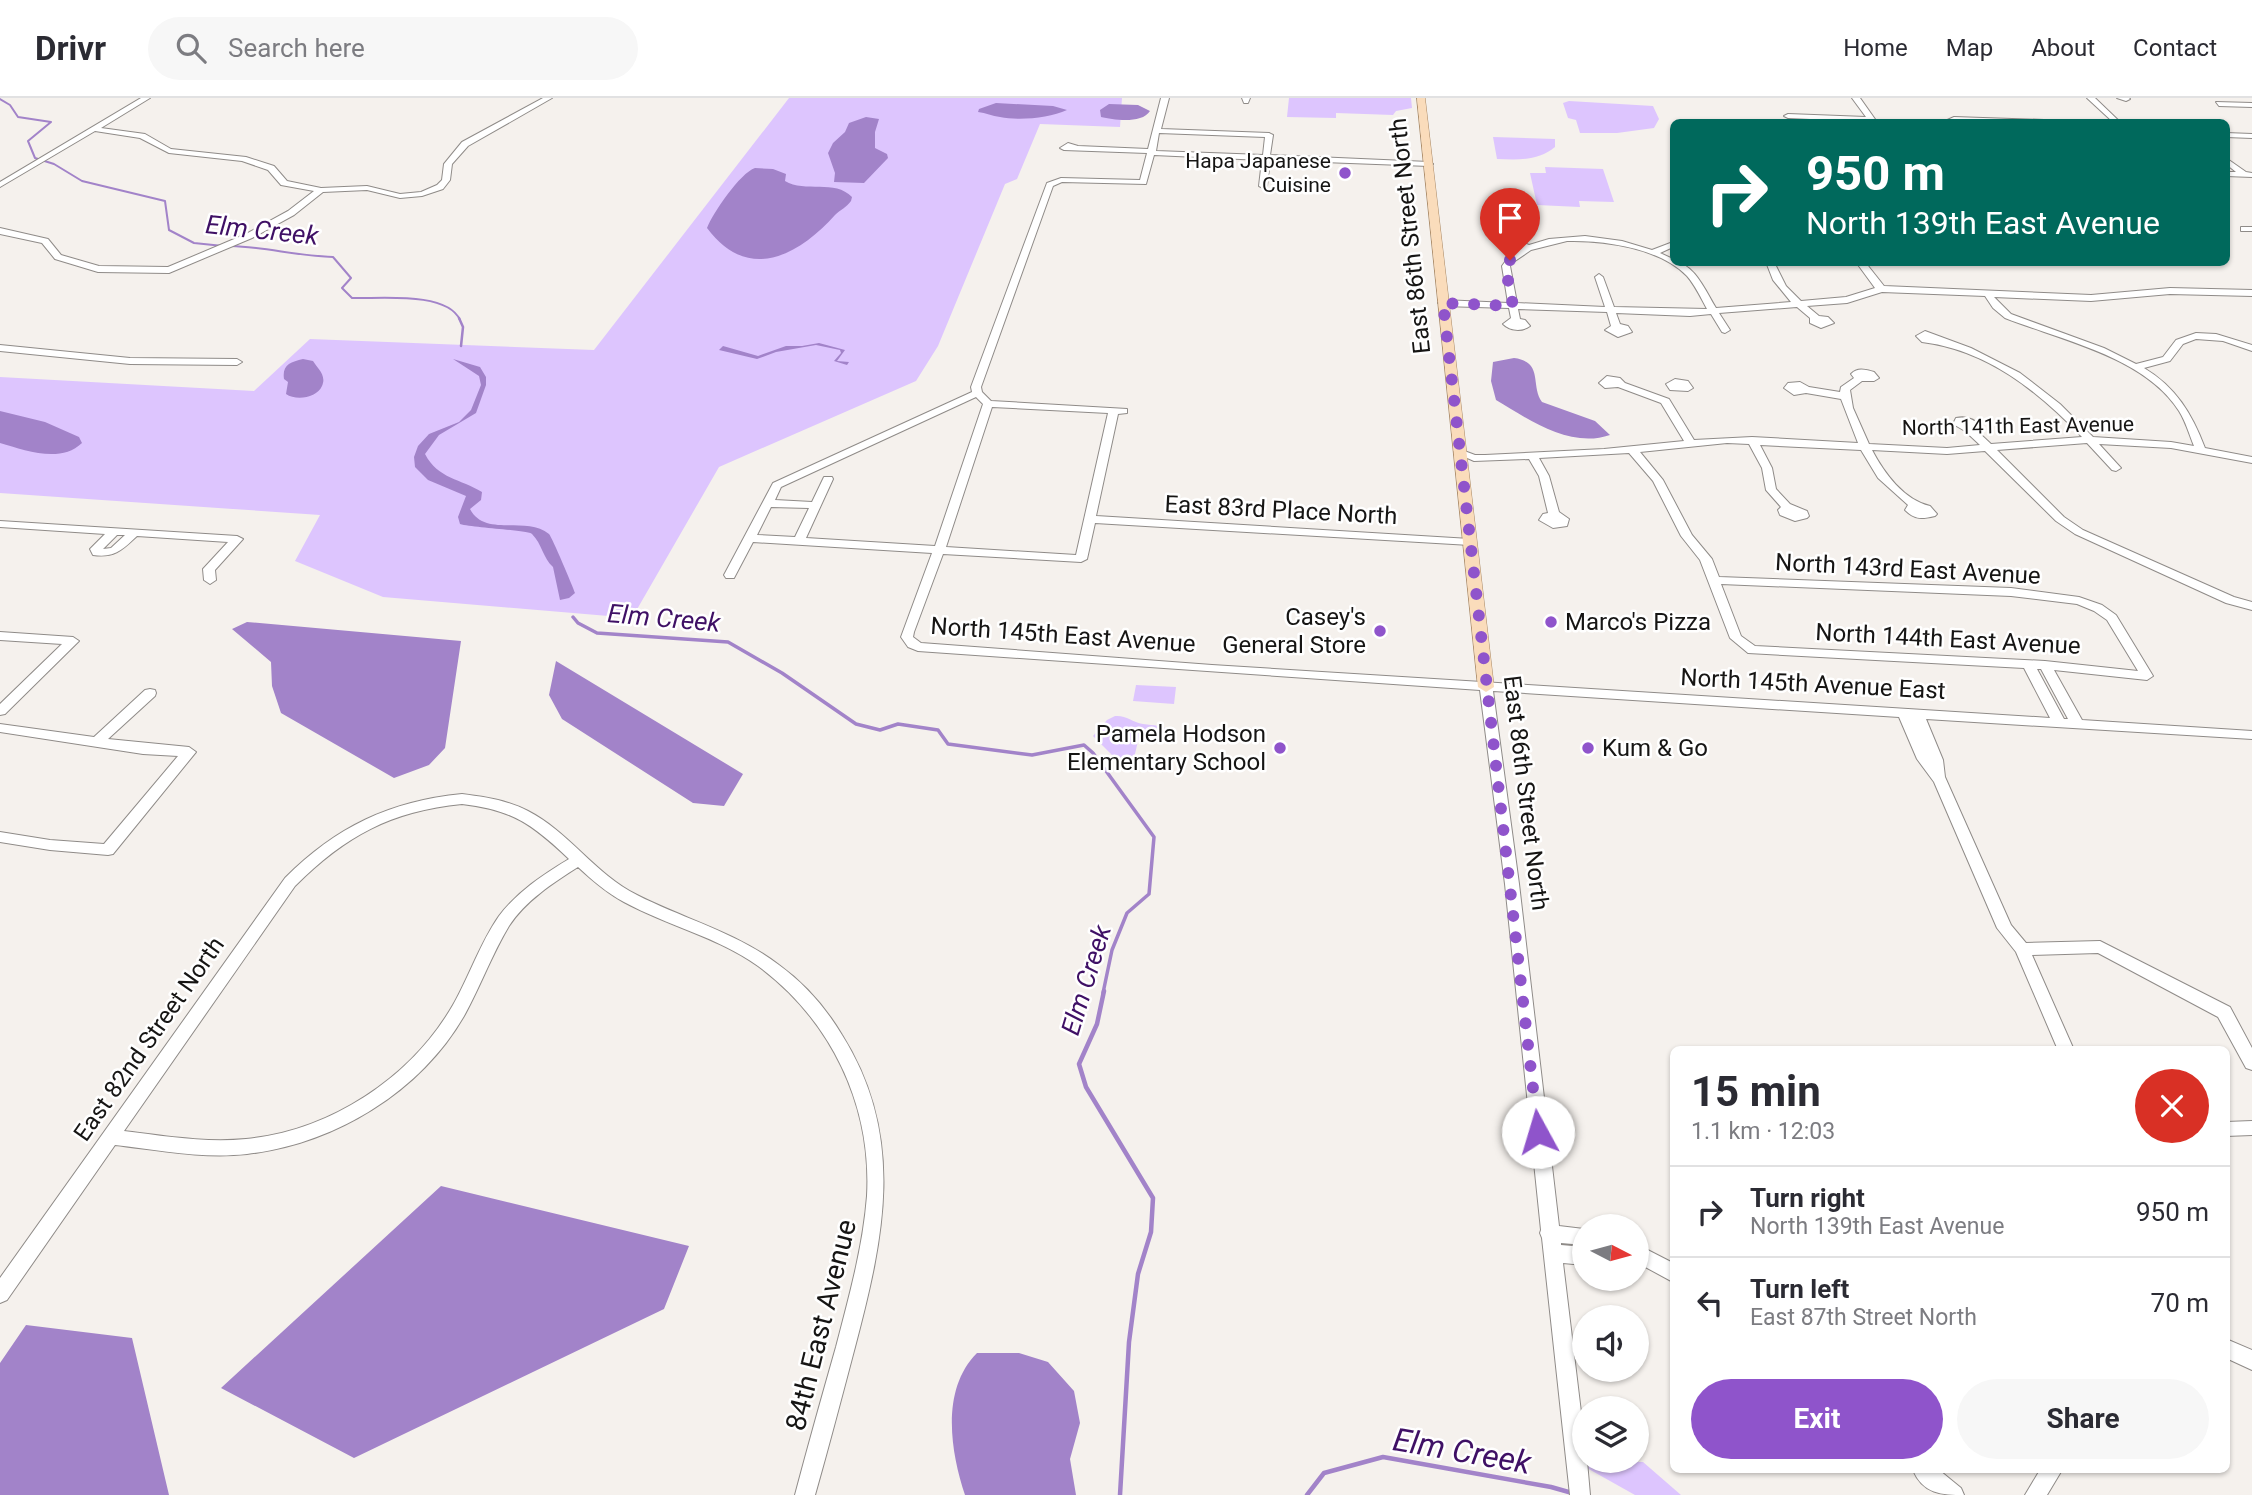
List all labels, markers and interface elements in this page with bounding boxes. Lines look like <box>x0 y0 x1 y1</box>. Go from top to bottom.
search box <box>148 17 638 80</box>
text: Drivr <box>35 29 106 68</box>
icon: search <box>172 29 210 67</box>
text: Search here <box>228 33 365 63</box>
text: Home <box>1843 34 1908 62</box>
text: Map <box>1946 34 1993 62</box>
text: About <box>2031 34 2095 62</box>
text: Contact <box>2133 34 2217 62</box>
street label: East 86th Street North <box>1384 117 1436 355</box>
text: 950 m <box>1806 145 1945 202</box>
icon: right <box>1691 147 1782 238</box>
place label: Hapa Japanese Cuisine <box>1185 149 1331 197</box>
marker: Hapa Japanese Cuisine <box>1337 165 1353 181</box>
pin <box>1480 188 1540 260</box>
icon: arrive <box>1491 199 1529 237</box>
text: North 139th East Avenue <box>1806 204 2160 242</box>
water label: Elm Creek <box>204 209 321 251</box>
street label: North 141th East Avenue <box>1902 412 2134 440</box>
street label: East 83rd Place North <box>1164 490 1398 530</box>
street label: North 143rd East Avenue <box>1775 548 2041 590</box>
water label: Elm Creek <box>606 598 723 638</box>
place label: Casey's General Store <box>1222 603 1366 659</box>
place label: Marco's Pizza <box>1565 608 1711 636</box>
street label: North 145th East Avenue <box>930 612 1196 658</box>
marker: Marco's Pizza <box>1543 614 1559 630</box>
street label: North 144th East Avenue <box>1815 618 2081 660</box>
marker: Casey's General Store <box>1372 623 1388 639</box>
street label: North 145th Avenue East <box>1680 663 1946 705</box>
street label: East 86th Street North <box>1498 674 1554 912</box>
place label: Pamela Hodson Elementary School <box>1067 720 1266 776</box>
place label: Kum & Go <box>1602 734 1708 762</box>
marker: Pamela Hodson Elementary School <box>1272 740 1288 756</box>
marker: Kum & Go <box>1580 740 1596 756</box>
water label: Elm Creek <box>1055 920 1117 1039</box>
street label: East 82nd Street North <box>68 932 230 1146</box>
text: 15 min <box>1691 1067 1821 1116</box>
button: close <box>2135 1069 2209 1143</box>
position arrow <box>1501 1095 1575 1169</box>
text: 1.1 km · 12:03 <box>1691 1118 1835 1145</box>
text: Turn right <box>1750 1183 1865 1213</box>
icon: right <box>1691 1193 1729 1231</box>
text: 950 m <box>2136 1197 2209 1227</box>
text: North 139th East Avenue <box>1750 1213 2004 1240</box>
north arrow <box>1572 1214 1648 1292</box>
map controls <box>1572 1214 1649 1473</box>
street label: 84th East Avenue <box>779 1216 863 1434</box>
text: Turn left <box>1750 1274 1849 1304</box>
icon: left <box>1691 1284 1729 1322</box>
text: 70 m <box>2151 1288 2209 1318</box>
text: East 87th Street North <box>1750 1304 1977 1331</box>
button: sound <box>1572 1305 1649 1382</box>
button: Exit <box>1691 1379 1943 1459</box>
button: Share <box>1957 1379 2209 1459</box>
button: layers <box>1572 1396 1649 1473</box>
water label: Elm Creek <box>1390 1420 1535 1482</box>

